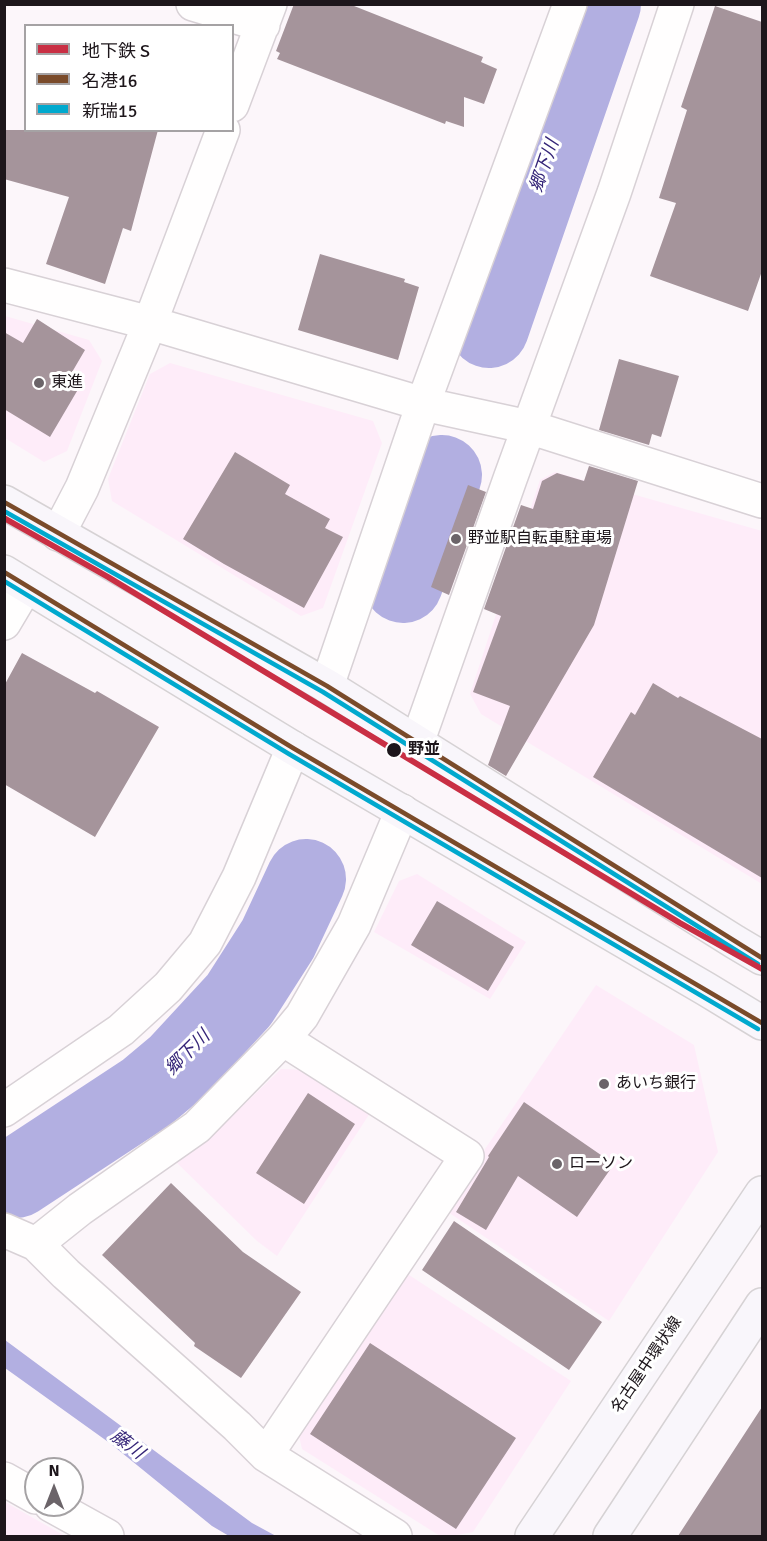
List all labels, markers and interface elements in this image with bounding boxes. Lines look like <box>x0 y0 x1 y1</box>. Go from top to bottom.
legend <box>24 24 234 132</box>
text: 地下鉄 S <box>82 40 150 62</box>
text: 名港16 <box>82 70 137 92</box>
text: 新瑞15 <box>82 100 137 122</box>
water label: 郷下川 <box>526 137 564 195</box>
place label: 東進 <box>51 373 83 393</box>
marker: 東進 <box>32 376 46 390</box>
place label: 野並駅自転車駐車場 <box>468 529 612 549</box>
marker: 野並駅自転車駐車場 <box>449 532 463 546</box>
place label: 野並 <box>408 740 440 760</box>
marker: 野並 <box>385 741 403 759</box>
water label: 郷下川 <box>161 1026 215 1080</box>
place label: あいち銀行 <box>616 1074 696 1094</box>
marker: あいち銀行 <box>597 1077 611 1091</box>
place label: ローソン <box>569 1154 633 1174</box>
marker: ローソン <box>550 1157 564 1171</box>
street label: 名古屋中環状線 <box>608 1313 686 1417</box>
water label: 藤川 <box>106 1426 148 1464</box>
north arrow <box>24 1457 84 1517</box>
text: N <box>48 1461 60 1481</box>

